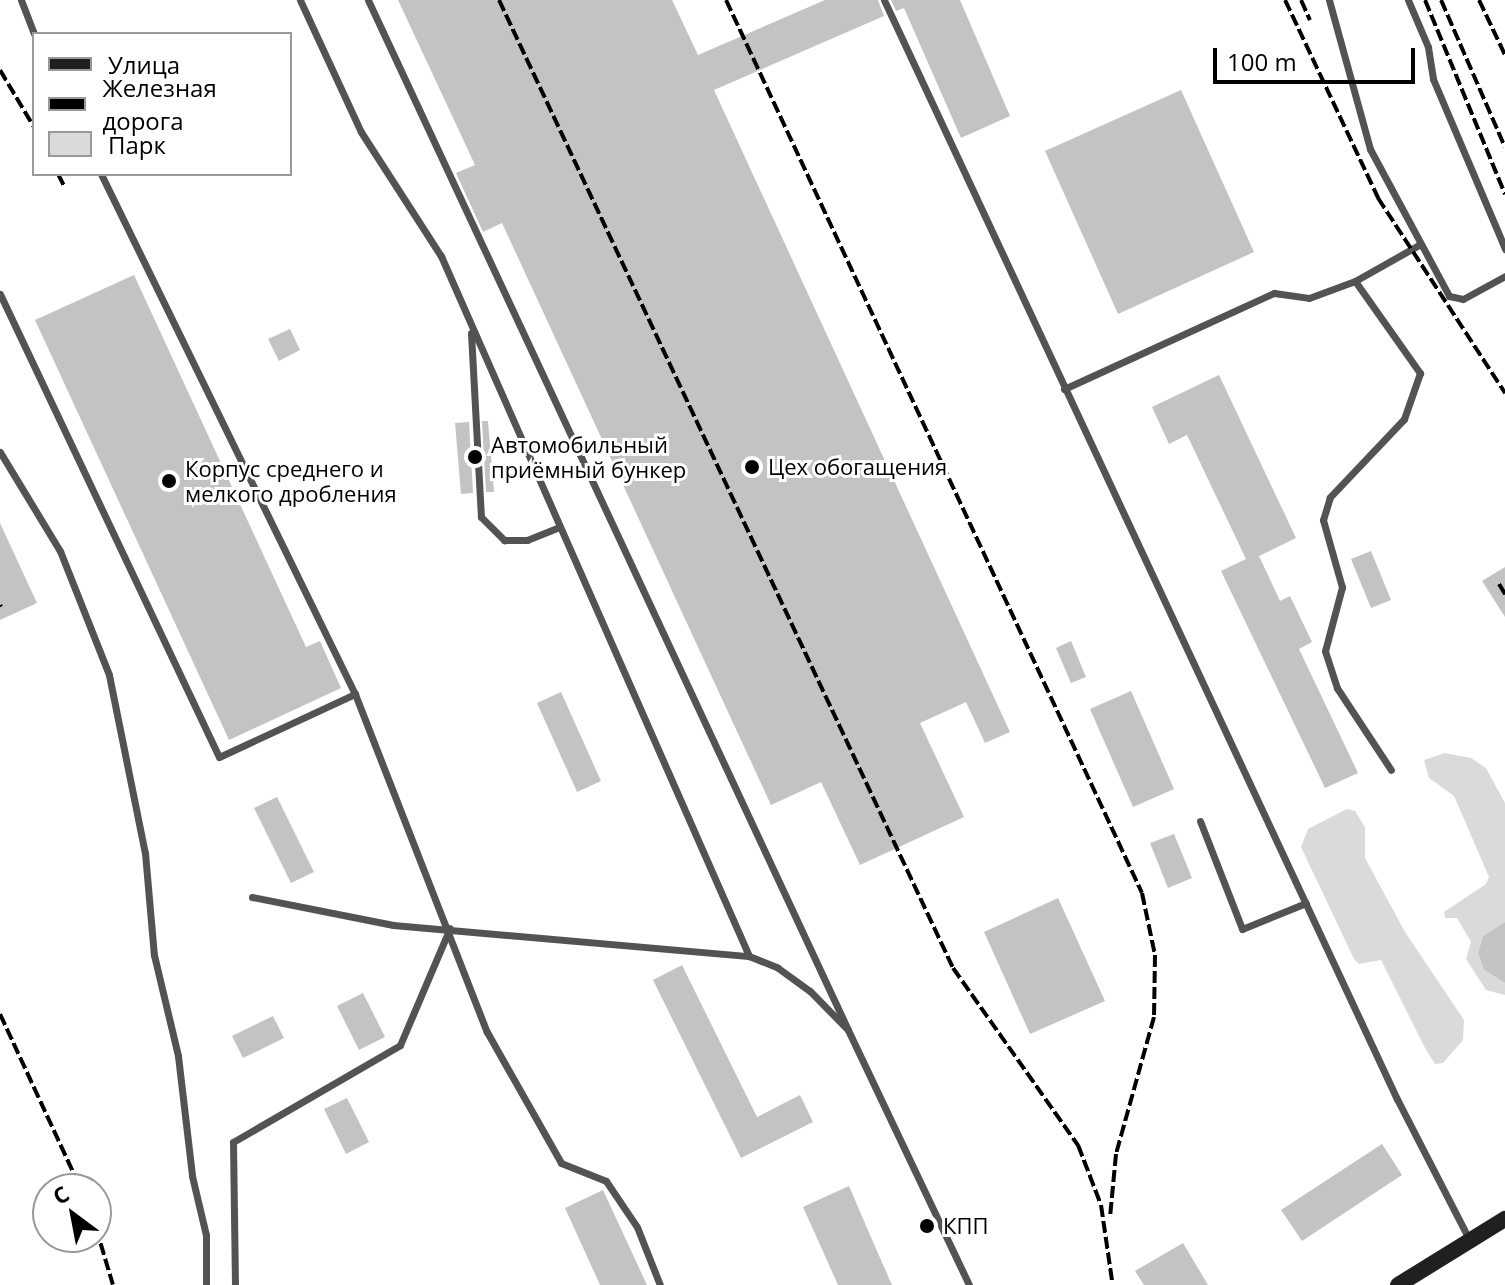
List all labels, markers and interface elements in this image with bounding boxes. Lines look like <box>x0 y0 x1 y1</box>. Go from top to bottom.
legend <box>32 32 292 176</box>
scale bar <box>1217 32 1419 82</box>
text: 100 m <box>1227 45 1297 78</box>
text: Улица <box>108 48 180 81</box>
text: Железная дорога <box>102 71 217 137</box>
text: Парк <box>108 128 166 161</box>
place label: Автомобильный приёмный бункер <box>491 431 686 482</box>
marker: Автомобильный приёмный бункер <box>466 448 484 466</box>
place label: Цех обогащения <box>768 454 947 480</box>
place label: Корпус среднего и мелкого дробления <box>185 455 397 506</box>
marker: Цех обогащения <box>743 458 761 476</box>
marker: Корпус среднего и мелкого дробления <box>160 472 178 490</box>
north arrow <box>32 1173 112 1253</box>
text: С <box>46 1178 74 1211</box>
place label: КПП <box>943 1213 988 1239</box>
marker: КПП <box>918 1217 936 1235</box>

